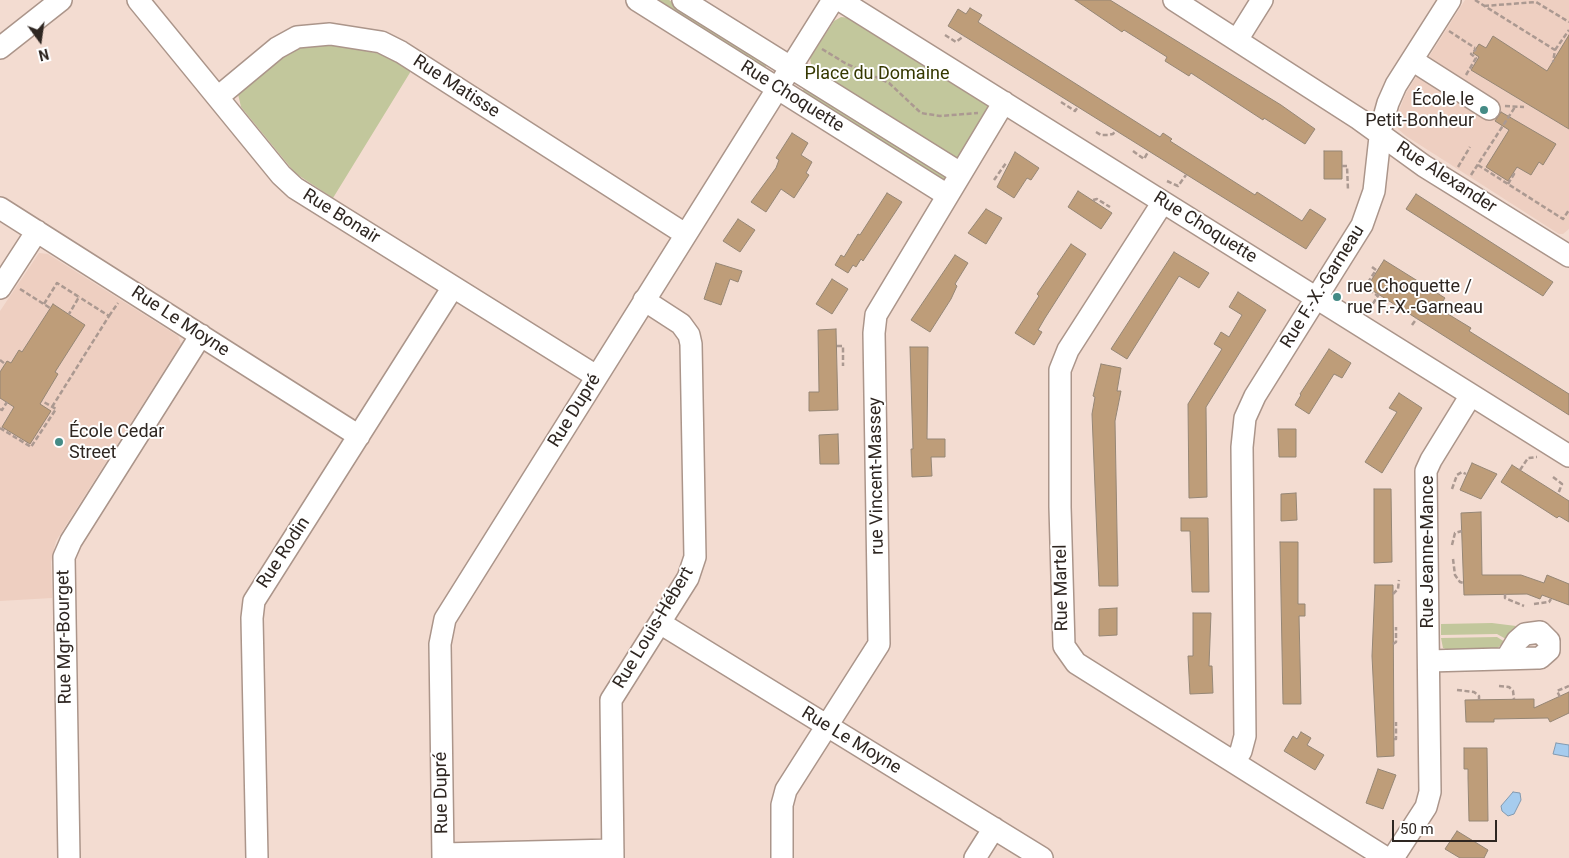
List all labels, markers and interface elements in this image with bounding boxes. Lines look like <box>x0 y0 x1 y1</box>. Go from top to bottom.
north arrow <box>15 15 65 65</box>
text: N <box>37 46 50 64</box>
street label: Rue Matisse <box>409 51 503 123</box>
street label: Rue Choquette <box>736 57 848 137</box>
park label: Place du Domaine <box>804 63 950 85</box>
place label: École le Petit-Bonheur <box>1365 89 1474 132</box>
marker: École le Petit-Bonheur <box>1478 104 1490 116</box>
street label: Rue Alexander <box>1392 138 1500 218</box>
street label: Rue Bonair <box>299 185 383 249</box>
street label: Rue Choquette <box>1149 188 1261 268</box>
street label: Rue F.-X.-Garneau <box>1276 221 1370 353</box>
place label: rue Choquette / rue F.-X.-Garneau <box>1347 276 1483 318</box>
street label: Rue Le Moyne <box>127 282 233 362</box>
marker: rue Choquette / rue F.-X.-Garneau <box>1331 291 1343 303</box>
street label: Rue Dupré <box>544 370 606 452</box>
street label: rue Vincent-Massey <box>865 397 889 555</box>
place label: École Cedar Street <box>69 421 164 464</box>
marker: École Cedar Street <box>53 436 65 448</box>
street label: Rue Jeanne-Mance <box>1417 475 1439 629</box>
street label: Rue Rodin <box>253 513 315 593</box>
street label: Rue Martel <box>1050 544 1074 632</box>
street label: Rue Louis-Hébert <box>609 563 699 693</box>
street label: Rue Mgr-Bourget <box>53 569 77 705</box>
street label: Rue Le Moyne <box>797 703 905 779</box>
street label: Rue Dupré <box>430 752 454 834</box>
scale bar <box>1394 810 1499 842</box>
text: 50 m <box>1400 820 1434 838</box>

